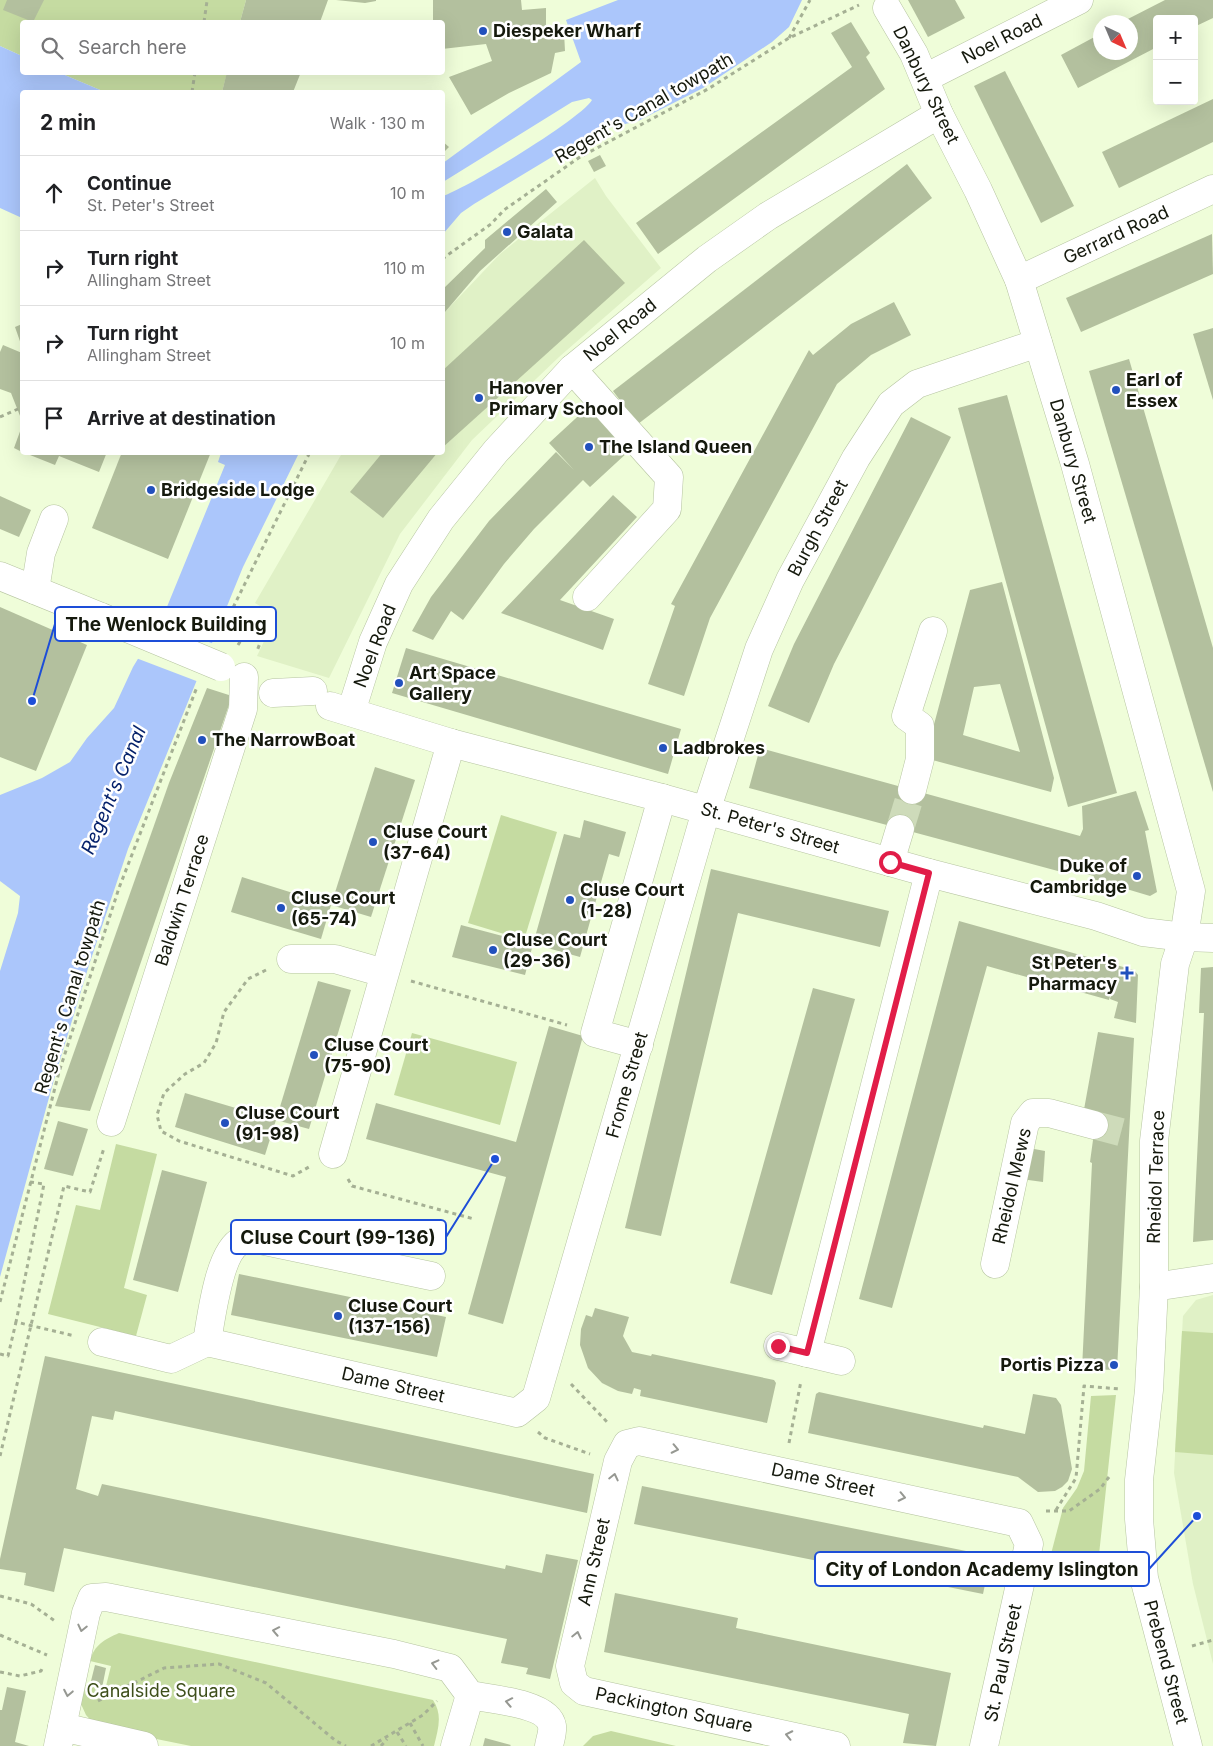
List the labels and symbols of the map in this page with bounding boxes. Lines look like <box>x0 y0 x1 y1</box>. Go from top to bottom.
street label: Noel Road <box>958 9 1046 68</box>
north arrow <box>1093 15 1138 60</box>
place label: Diespeker Wharf <box>493 20 641 41</box>
street label: Danbury Street <box>889 22 964 147</box>
marker: Diespeker Wharf <box>477 25 489 37</box>
street label: Regent's Canal towpath <box>551 48 736 167</box>
street label: Gerrard Road <box>1060 201 1172 268</box>
place label: Galata <box>517 221 573 242</box>
marker: Galata <box>501 226 513 238</box>
street label: Noel Road <box>579 294 660 365</box>
place label: Earl of Essex <box>1126 369 1182 411</box>
place label: Hanover Primary School <box>489 377 623 419</box>
marker: Earl of Essex <box>1110 384 1122 396</box>
marker: Hanover Primary School <box>473 392 485 404</box>
street label: Danbury Street <box>1046 396 1101 526</box>
place label: The Island Queen <box>599 436 752 457</box>
marker: The Island Queen <box>583 441 595 453</box>
street label: Burgh Street <box>783 476 852 580</box>
place label: Bridgeside Lodge <box>161 479 315 500</box>
marker: Bridgeside Lodge <box>145 484 157 496</box>
street label: Noel Road <box>349 601 400 691</box>
callout: The Wenlock Building <box>55 607 276 641</box>
text: The Wenlock Building <box>65 613 267 636</box>
place label: Art Space Gallery <box>409 662 496 704</box>
marker: Art Space Gallery <box>393 677 405 689</box>
water label: Regent's Canal <box>76 722 151 858</box>
place label: The NarrowBoat <box>212 729 355 750</box>
marker: The NarrowBoat <box>196 734 208 746</box>
place label: Ladbrokes <box>673 737 765 758</box>
marker: Ladbrokes <box>657 742 669 754</box>
street label: St. Peter's Street <box>698 798 842 857</box>
place label: Cluse Court (37-64) <box>383 821 488 863</box>
street label: Baldwin Terrace <box>150 831 213 968</box>
marker: Cluse Court (37-64) <box>367 836 379 848</box>
route start <box>879 851 902 874</box>
place label: Duke of Cambridge <box>1030 855 1127 897</box>
marker: Duke of Cambridge <box>1131 870 1143 882</box>
place label: Cluse Court (1-28) <box>580 879 685 921</box>
place label: Cluse Court (65-74) <box>291 887 396 929</box>
marker: Cluse Court (1-28) <box>564 894 576 906</box>
street label: Regent's Canal towpath <box>30 897 109 1097</box>
marker: Cluse Court (65-74) <box>275 902 287 914</box>
place label: Cluse Court (29-36) <box>503 929 608 971</box>
marker: Cluse Court (29-36) <box>487 944 499 956</box>
place label: St Peter's Pharmacy <box>1028 952 1117 994</box>
marker: St Peter's Pharmacy <box>1121 967 1133 979</box>
street label: Frome Street <box>601 1029 652 1140</box>
place label: Cluse Court (75-90) <box>324 1034 429 1076</box>
marker: Cluse Court (75-90) <box>308 1049 320 1061</box>
place label: Cluse Court (91-98) <box>235 1102 340 1144</box>
street label: Rheidol Terrace <box>1143 1110 1168 1244</box>
marker: Cluse Court (91-98) <box>219 1117 231 1129</box>
street label: Rheidol Mews <box>988 1126 1035 1246</box>
callout: Cluse Court (99-136) <box>231 1220 446 1254</box>
text: Cluse Court (99-136) <box>240 1226 436 1249</box>
place label: Cluse Court (137-156) <box>348 1295 453 1337</box>
marker: Cluse Court (137-156) <box>332 1310 344 1322</box>
route end <box>767 1335 790 1358</box>
place label: Portis Pizza <box>1000 1354 1104 1375</box>
marker: Portis Pizza <box>1108 1359 1120 1371</box>
street label: Dame Street <box>339 1362 447 1407</box>
one-way arrow <box>670 1443 679 1454</box>
street label: Dame Street <box>769 1458 877 1501</box>
one-way arrow <box>608 1473 619 1481</box>
one-way arrow <box>898 1491 907 1502</box>
street label: Ann Street <box>573 1516 614 1608</box>
callout: City of London Academy Islington <box>815 1552 1149 1586</box>
text: City of London Academy Islington <box>825 1558 1139 1581</box>
street label: Prebend Street <box>1140 1598 1193 1726</box>
street label: St. Paul Street <box>980 1602 1025 1724</box>
one-way arrow <box>77 1624 88 1633</box>
one-way arrow <box>272 1626 281 1636</box>
one-way arrow <box>571 1631 582 1640</box>
one-way arrow <box>431 1659 440 1670</box>
park label: Canalside Square <box>86 1680 236 1701</box>
street label: Packington Square <box>594 1683 755 1736</box>
one-way arrow <box>64 1689 74 1698</box>
one-way arrow <box>504 1698 513 1708</box>
one-way arrow <box>784 1730 793 1740</box>

